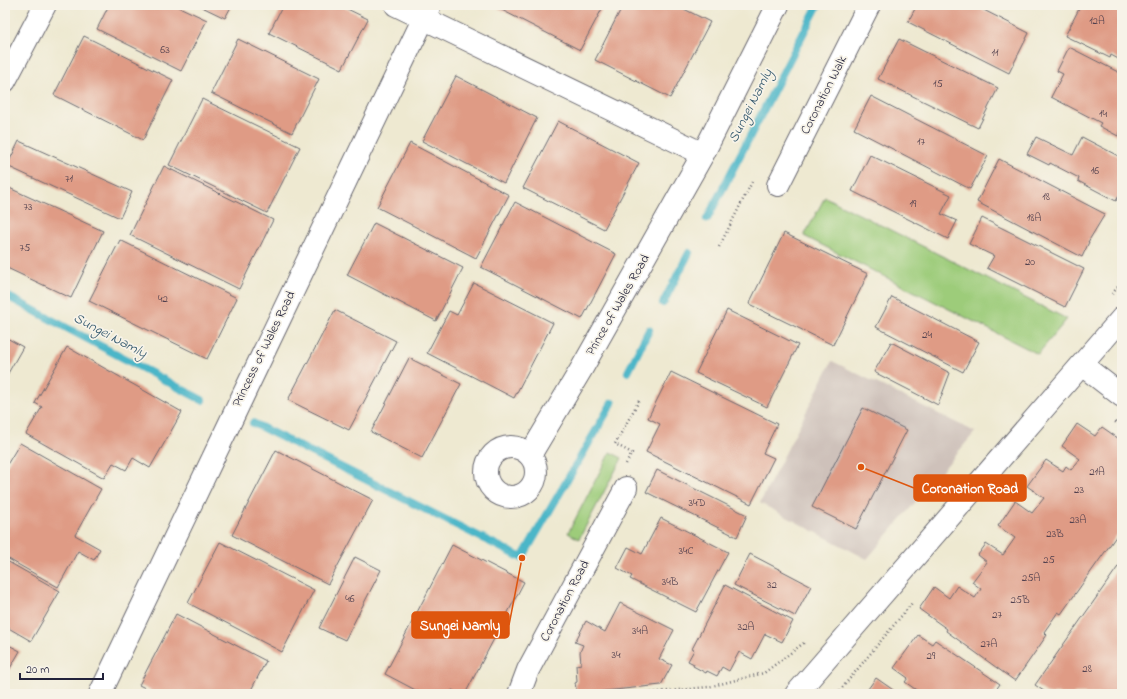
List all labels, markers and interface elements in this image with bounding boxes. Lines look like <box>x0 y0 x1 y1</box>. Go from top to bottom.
house number: 12A <box>1089 13 1105 29</box>
house number: 63 <box>160 42 170 58</box>
house number: 11 <box>992 45 999 61</box>
street label: Coronation Walk <box>796 52 852 138</box>
water label: Sungei Namly <box>723 65 779 147</box>
house number: 15 <box>933 76 943 92</box>
house number: 14 <box>1099 106 1107 122</box>
house number: 17 <box>917 134 925 150</box>
house number: 16 <box>1091 163 1099 179</box>
house number: 71 <box>65 171 74 187</box>
house number: 18 <box>1042 189 1050 205</box>
house number: 19 <box>910 196 917 212</box>
house number: 73 <box>23 199 33 215</box>
house number: 18A <box>1027 210 1041 226</box>
house number: 75 <box>20 240 30 256</box>
street label: Prince of Wales Road <box>581 250 655 359</box>
house number: 20 <box>1025 254 1035 270</box>
street label: Princess of Wales Road <box>228 287 301 410</box>
house number: 42 <box>158 291 169 307</box>
water label: Sungei Namly <box>70 308 151 364</box>
house number: 24 <box>922 327 932 343</box>
house number: 21A <box>1089 464 1105 480</box>
callout: Coronation Road <box>914 475 1026 501</box>
text: Coronation Road <box>922 479 1018 500</box>
house number: 23 <box>1074 482 1084 498</box>
house number: 34D <box>688 495 706 511</box>
house number: 23A <box>1070 512 1087 528</box>
house number: 23B <box>1046 526 1064 542</box>
house number: 34C <box>678 543 694 559</box>
house number: 25 <box>1043 552 1055 568</box>
street label: Coronation Road <box>536 556 595 645</box>
house number: 25A <box>1022 570 1040 586</box>
house number: 34B <box>662 574 679 590</box>
house number: 32 <box>767 577 778 593</box>
house number: 46 <box>345 591 355 607</box>
house number: 25B <box>1010 592 1030 608</box>
house number: 27 <box>992 607 1002 623</box>
callout: Sungei Namly <box>412 612 509 638</box>
text: Sungei Namly <box>420 616 500 639</box>
house number: 32A <box>738 619 755 635</box>
house number: 34A <box>632 623 648 639</box>
house number: 27A <box>981 636 998 652</box>
house number: 34 <box>611 647 621 663</box>
house number: 29 <box>927 648 936 664</box>
scale bar <box>20 655 103 681</box>
text: 20 m <box>26 661 49 679</box>
house number: 28 <box>1082 661 1092 677</box>

